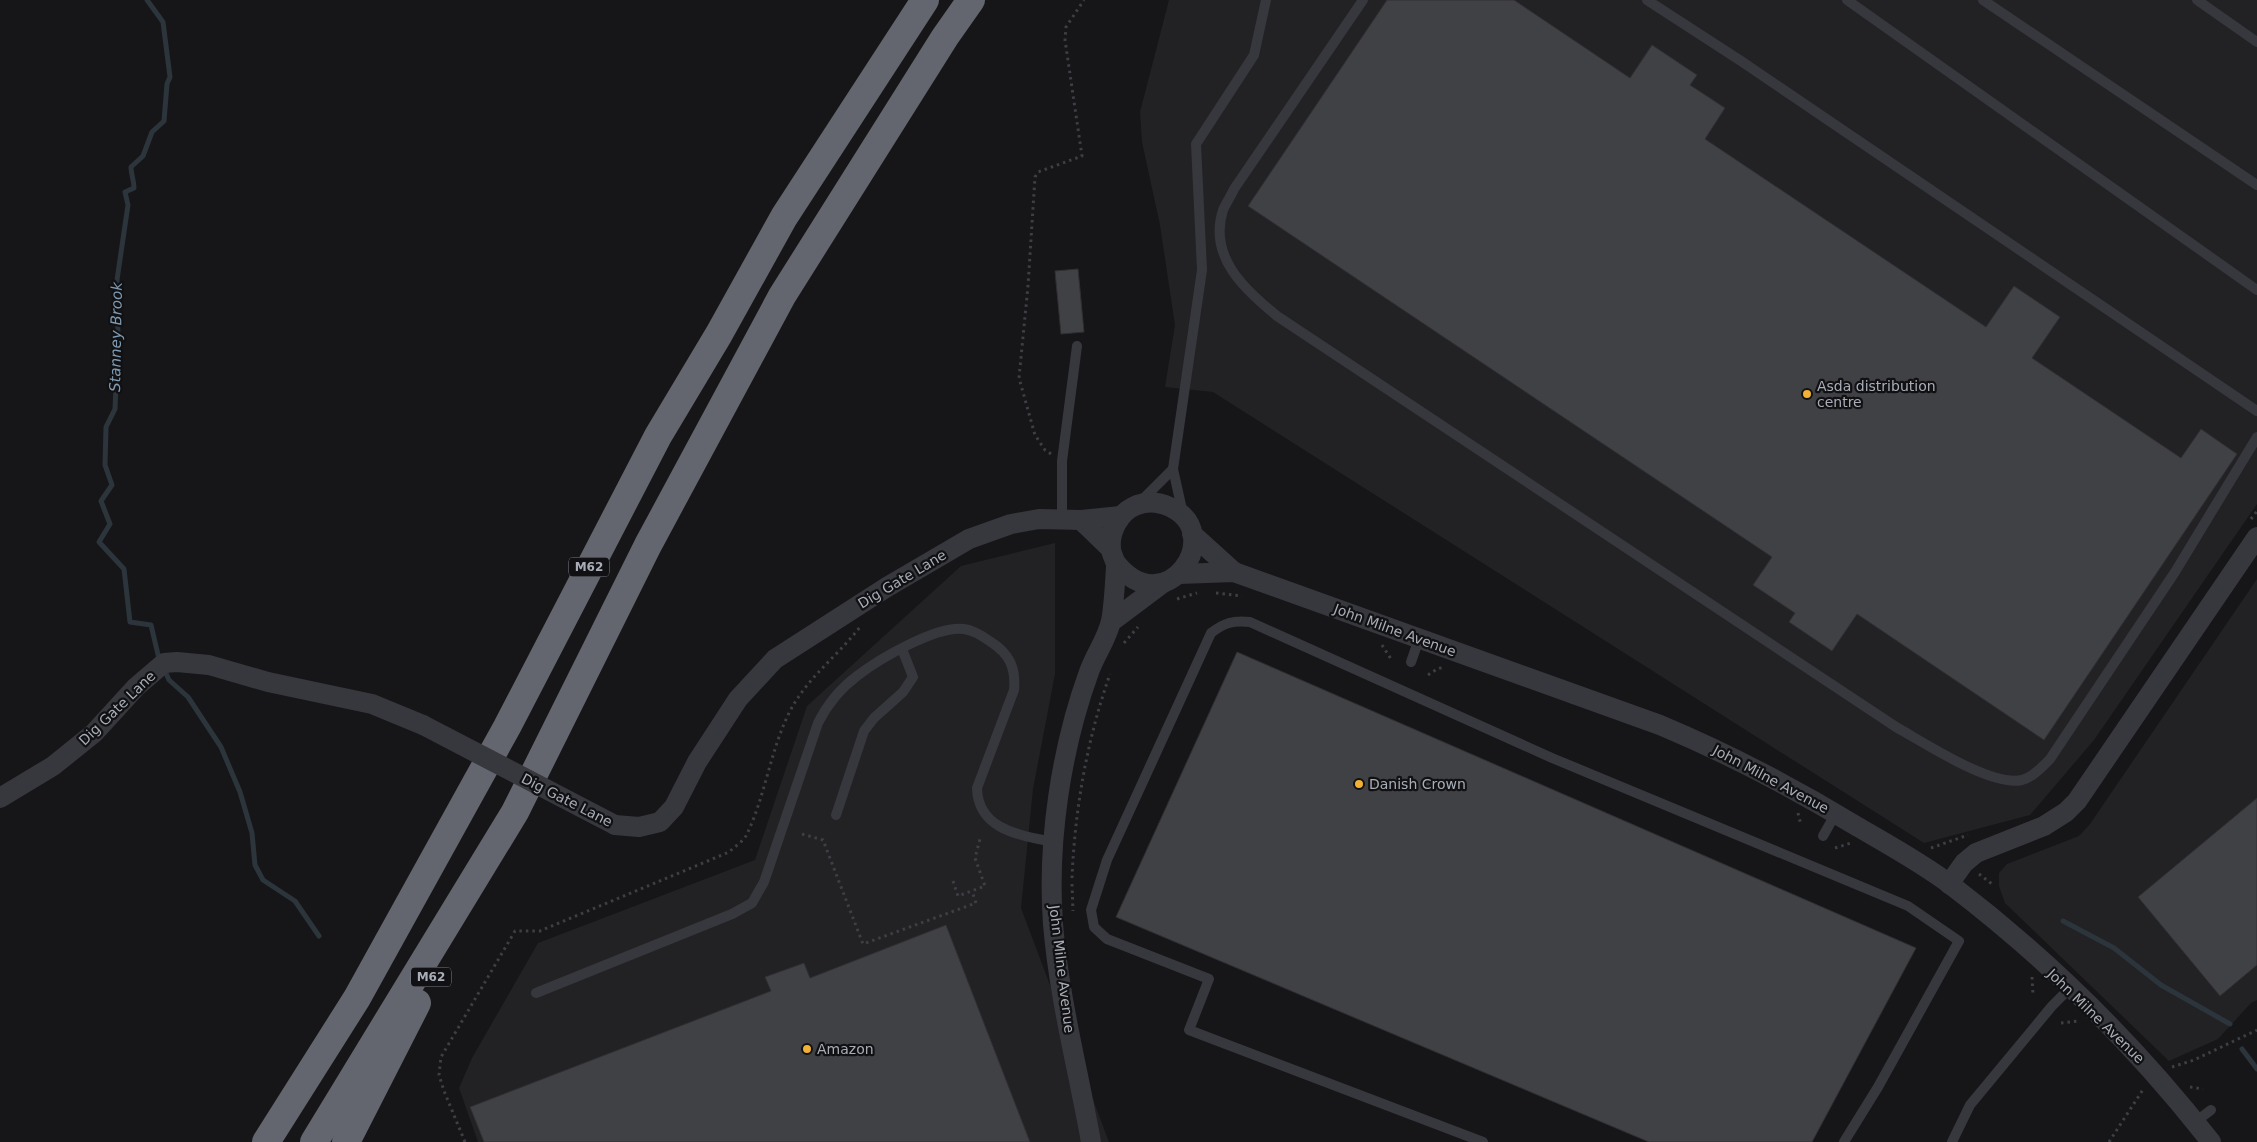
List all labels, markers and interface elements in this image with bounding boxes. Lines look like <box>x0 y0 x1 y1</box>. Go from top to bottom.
water label: Stanney Brook <box>106 281 126 392</box>
place label: Asda distribution centre <box>1817 378 1936 410</box>
marker: Asda distribution centre <box>1801 388 1813 400</box>
street label: Dig Gate Lane <box>855 546 949 612</box>
road number: M62 <box>569 558 609 576</box>
street label: John Milne Avenue <box>1331 600 1458 660</box>
street label: Dig Gate Lane <box>76 668 158 748</box>
street label: John Milne Avenue <box>1710 741 1832 816</box>
street label: Dig Gate Lane <box>519 770 615 830</box>
place label: Danish Crown <box>1369 776 1466 792</box>
marker: Danish Crown <box>1353 778 1365 790</box>
street label: John Milne Avenue <box>1046 903 1078 1034</box>
street label: John Milne Avenue <box>2043 965 2148 1066</box>
road number: M62 <box>411 968 451 986</box>
place label: Amazon <box>817 1041 874 1057</box>
marker: Amazon <box>801 1043 813 1055</box>

